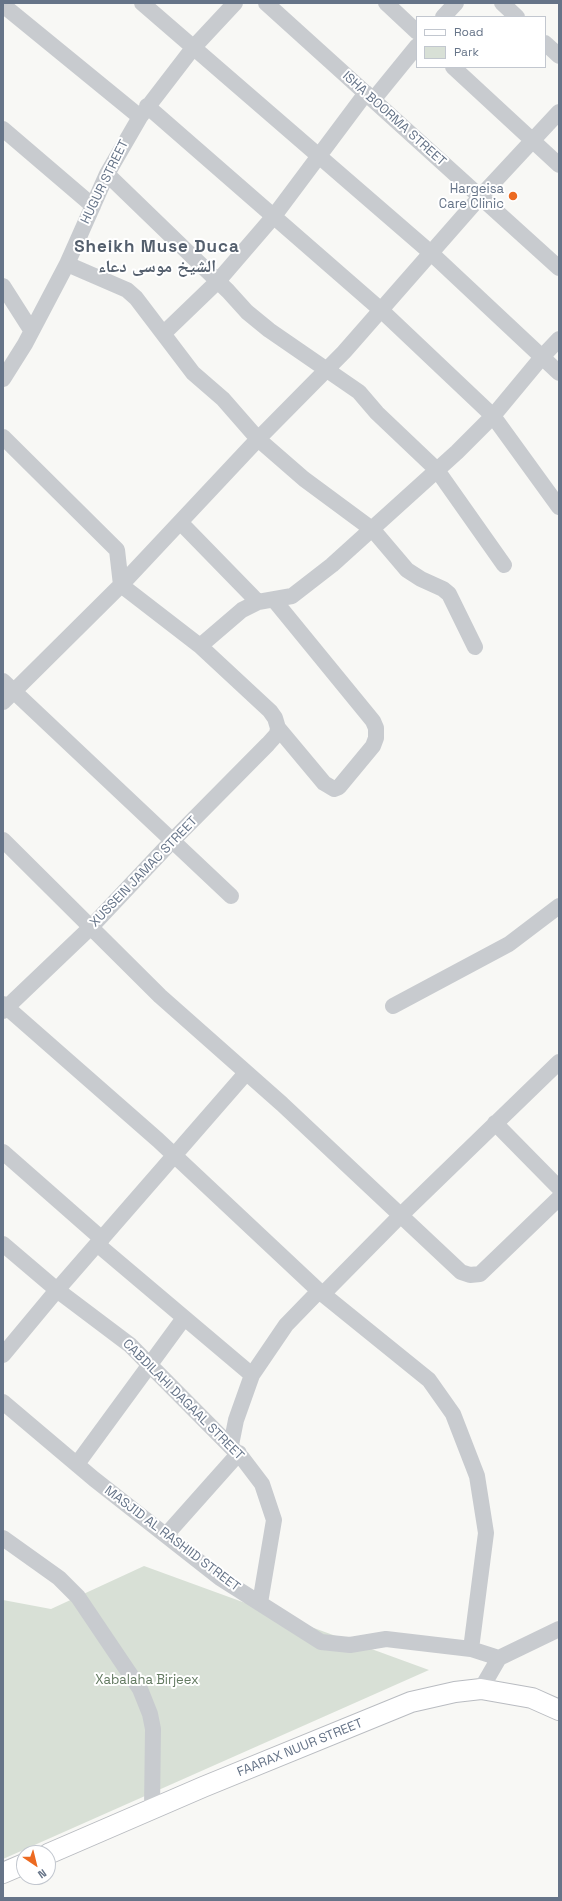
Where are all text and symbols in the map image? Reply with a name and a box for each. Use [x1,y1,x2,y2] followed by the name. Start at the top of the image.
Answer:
[416,16,546,68] legend
[454,24,483,40] text: Road
[454,44,479,60] text: Park
[339,68,449,170] street label: ISHA BOORMA STREET
[78,137,132,227] street label: HUGUR STREET
[439,181,504,212] place label: Hargeisa Care Clinic
[507,190,519,202] marker: Hargeisa Care Clinic
[74,237,240,277] district label: Sheikh Muse Duca الشيخ موسى دعاء
[87,814,201,930] street label: XUSSEIN JAMAC STREET
[119,1336,247,1464] street label: CABDILAHI DAGAAL STREET
[101,1483,243,1595] street label: MASJID AL RASHIID STREET
[95,1672,199,1688] park label: Xabalaha Birjeex
[235,1716,365,1780] street label: FAARAX NUUR STREET
[16,1845,56,1885] north arrow
[35,1866,49,1882] text: N

